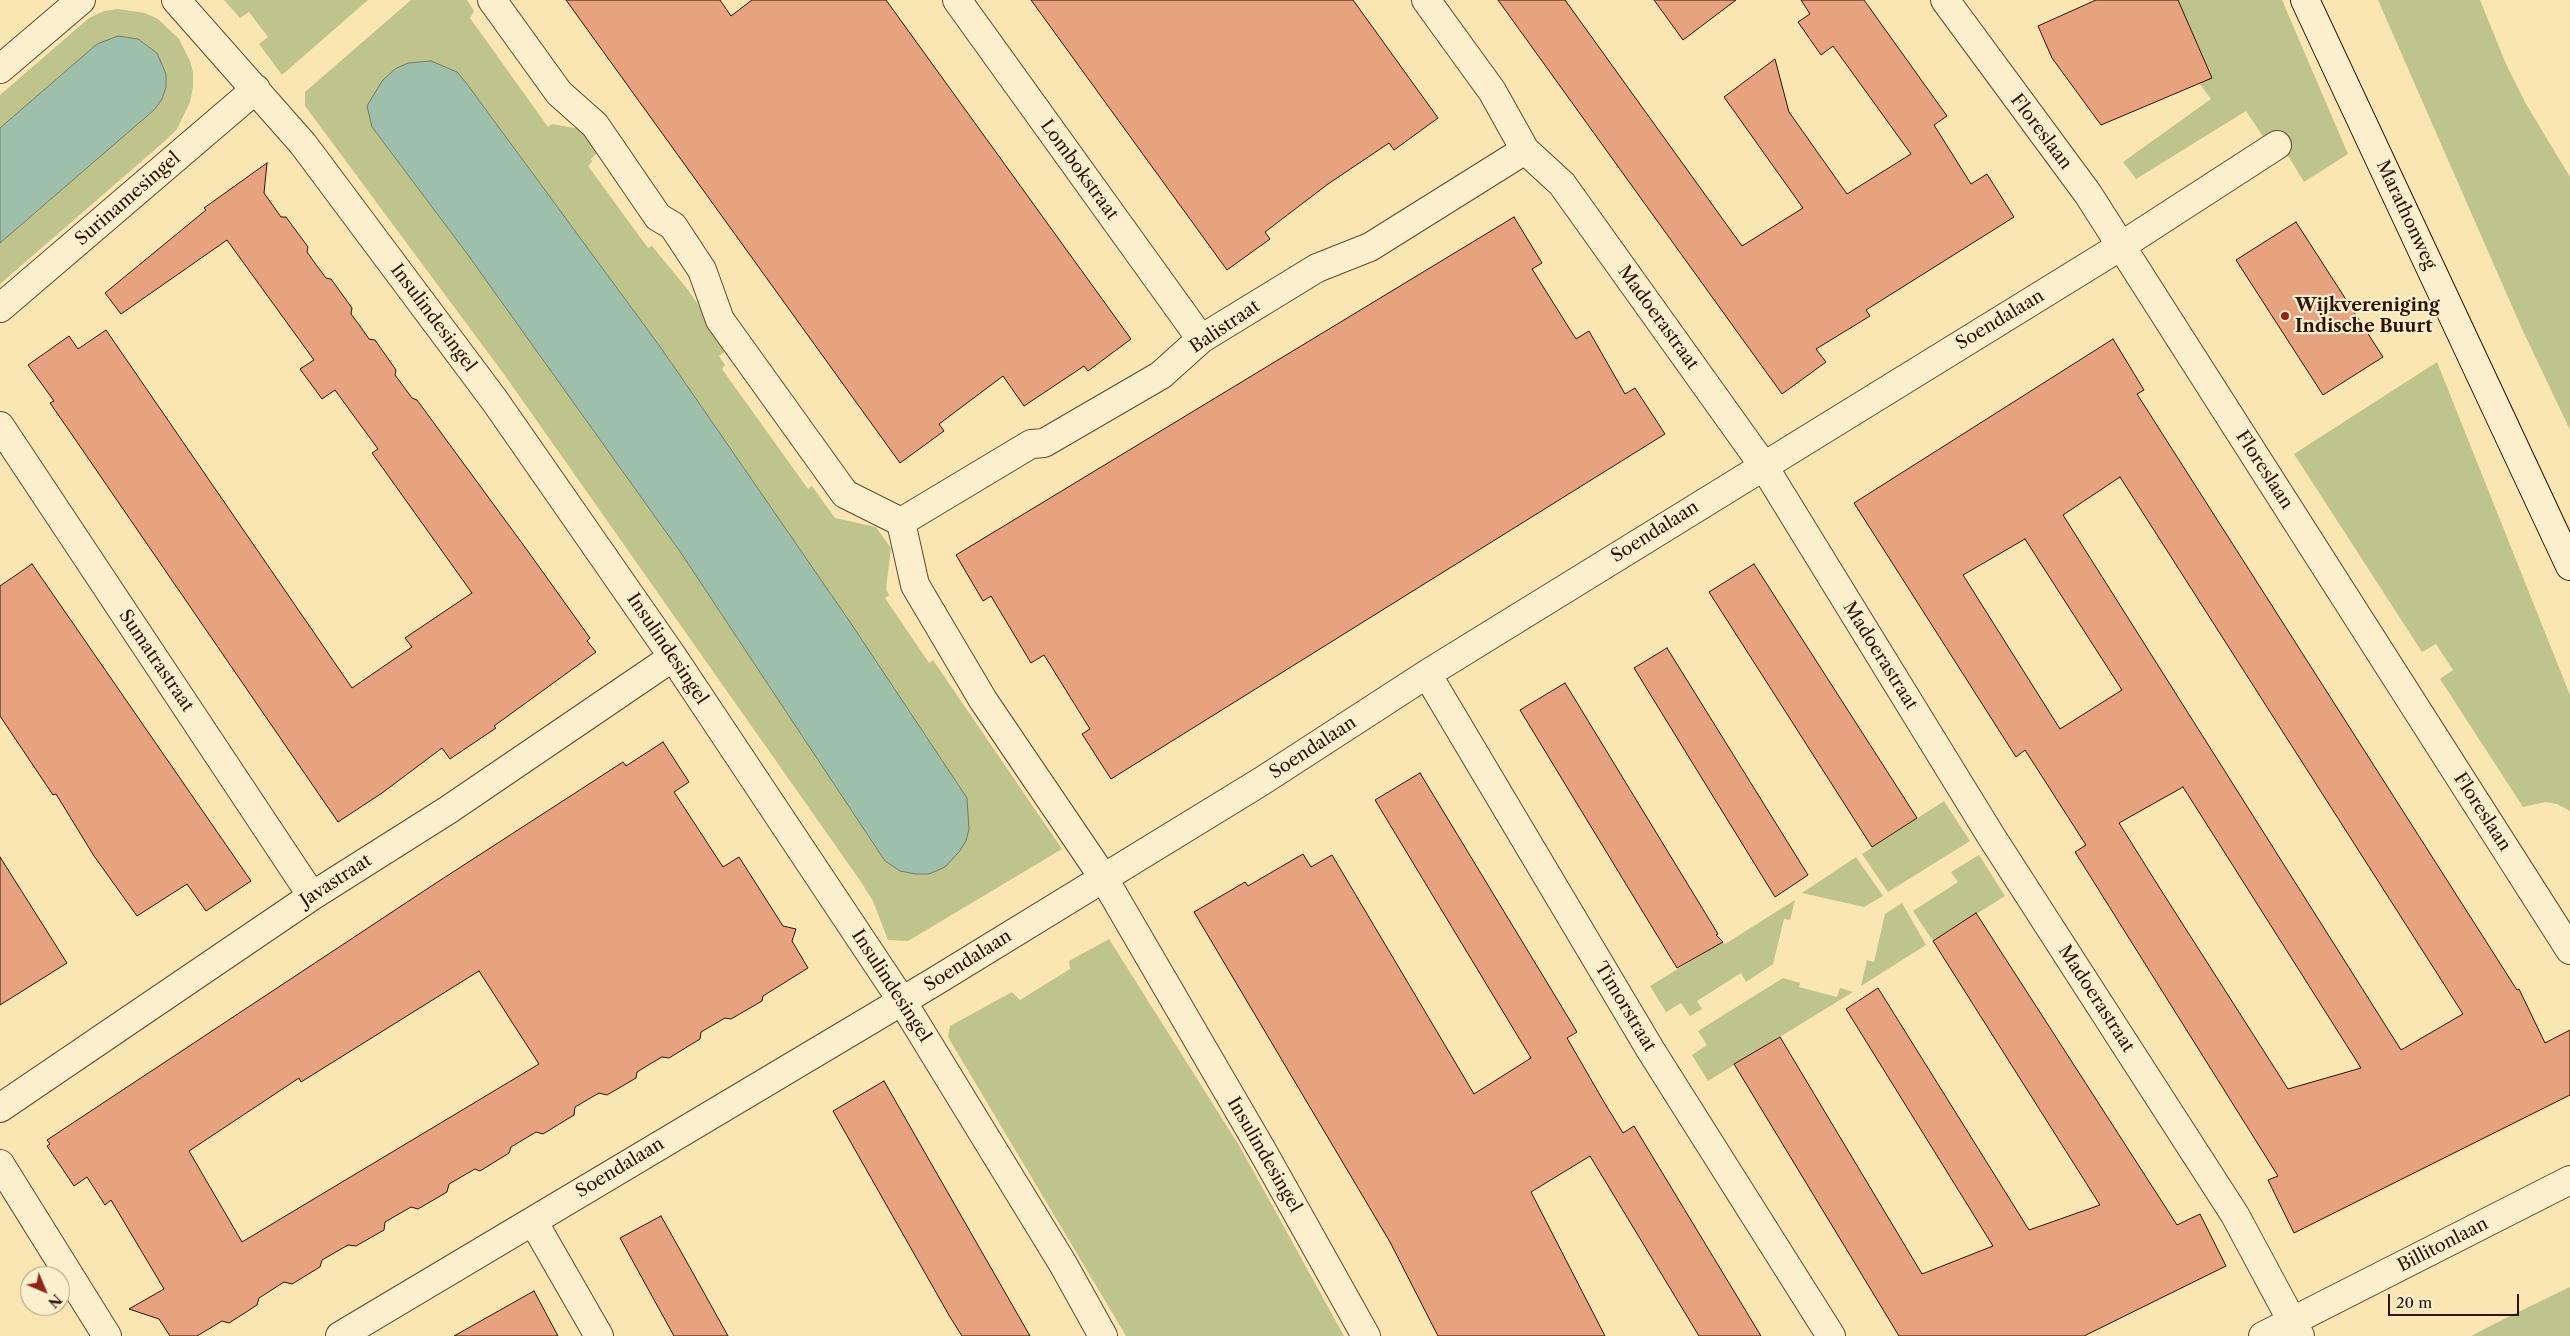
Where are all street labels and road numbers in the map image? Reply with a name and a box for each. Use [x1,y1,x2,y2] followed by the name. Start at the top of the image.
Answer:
[2006,90,2076,174] street label: Floreslaan
[1035,116,1123,224] street label: Lombokstraat
[71,148,185,250] street label: Surinamesingel
[2371,157,2441,273] street label: Marathonweg
[385,260,481,376] street label: Insulindesingel
[1613,262,1703,374] street label: Madoerastraat
[1952,285,2048,355] street label: Soendalaan
[1186,296,1264,358] street label: Balistraat
[2231,427,2297,513] street label: Floreslaan
[1607,497,1703,567] street label: Soendalaan
[622,589,712,709] street label: Insulindesingel
[1838,598,1922,714] street label: Madoerastraat
[114,606,198,716] street label: Sumatrastraat
[1266,712,1360,784] street label: Soendalaan
[2449,769,2515,855] street label: Floreslaan
[296,850,376,912] street label: Javastraat
[847,926,935,1046] street label: Insulindesingel
[920,926,1016,996] street label: Soendalaan
[2053,941,2139,1057] street label: Madoerastraat
[1590,958,1660,1056] street label: Timorstraat
[1222,1094,1306,1216] street label: Insulindesingel
[572,1133,668,1203] street label: Soendalaan
[2394,1213,2492,1277] street label: Billitonlaan

